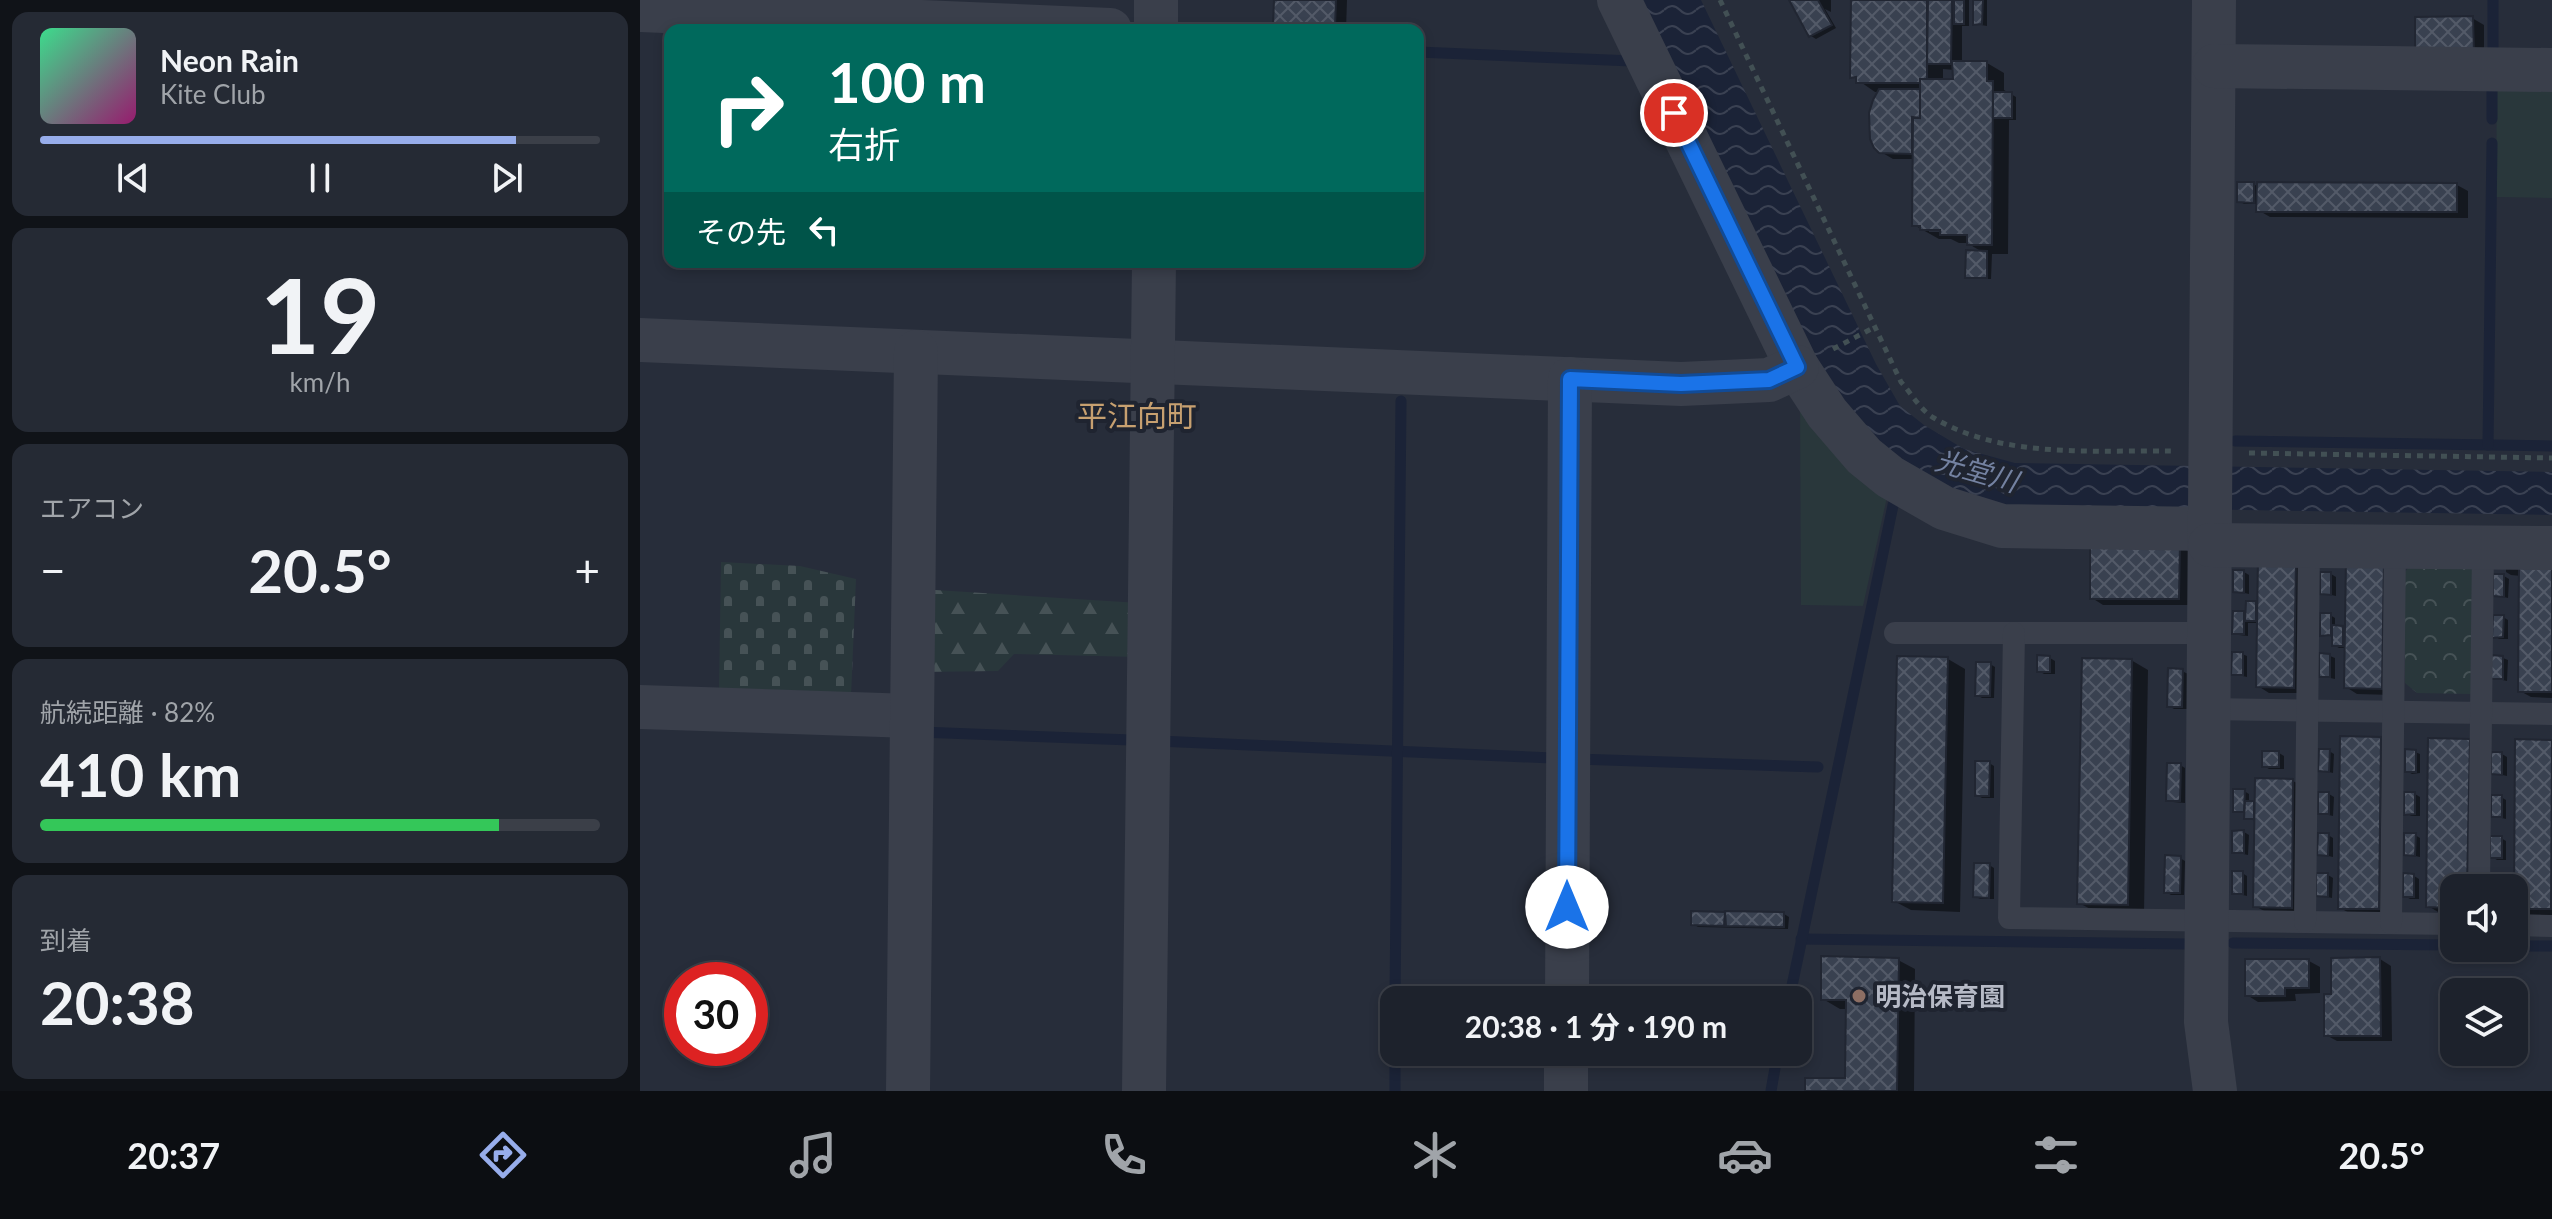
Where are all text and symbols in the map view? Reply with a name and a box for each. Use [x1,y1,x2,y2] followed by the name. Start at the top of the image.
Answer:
[160,42,299,78] text: Neon Rain
[828,48,986,115] text: 100 m
[696,56,800,160] icon: right
[160,78,266,110] text: Kite Club
[1640,79,1708,147] pin
[1652,91,1696,135] icon: arrive
[828,122,900,166] text: 右折
[111,156,155,200] icon: previous
[298,156,342,200] icon: pause
[485,156,529,200] icon: next
[802,208,846,252] icon: left
[696,213,786,249] text: その先
[260,251,380,376] text: 19
[290,366,350,398] text: km/h
[1077,397,1197,433] district label: 平江向町
[1932,442,2025,499] water label: 光堂川
[40,492,144,524] text: エアコン
[248,534,392,606] text: 20.5°
[40,544,66,596] text: −
[574,544,600,596] text: +
[40,696,215,728] text: 航続距離 · 82%
[40,738,241,810] text: 410 km
[1525,865,1609,949] position arrow
[2440,874,2528,1066] map controls
[2440,874,2528,962] button: sound
[40,924,92,956] text: 到着
[664,962,768,1066] speed limit sign: 30
[40,966,195,1038] text: 20:38
[2440,978,2528,1066] button: layers
[1875,980,2005,1012] place label: 明治保育園
[1850,987,1868,1005] marker: 明治保育園
[1465,1008,1727,1044] text: 20:38 · 1 分 · 190 m
[475,1127,531,1183] icon: directions
[785,1127,841,1183] icon: music
[1096,1127,1152,1183] icon: phone
[1407,1127,1463,1183] icon: climate
[1717,1127,1773,1183] icon: car
[2028,1127,2084,1183] icon: filters
[127,1133,220,1177] text: 20:37
[2338,1133,2425,1177] text: 20.5°

